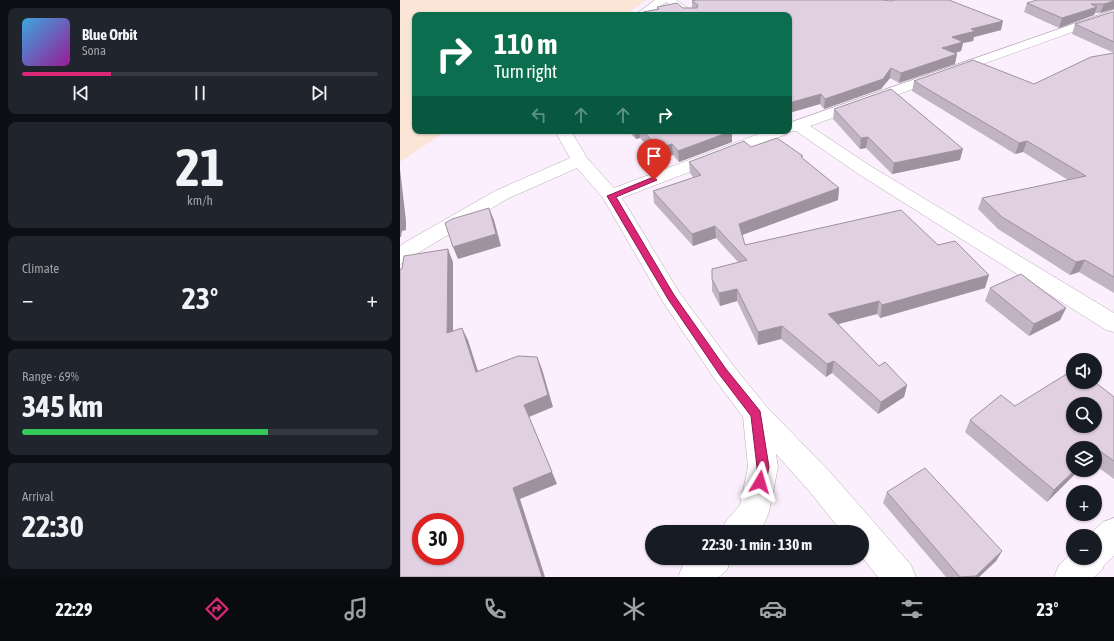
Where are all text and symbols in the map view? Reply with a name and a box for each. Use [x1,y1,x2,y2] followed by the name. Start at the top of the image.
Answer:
[82,26,137,43] text: Blue Orbit
[428,28,480,80] icon: right
[494,28,557,60] text: 110 m
[82,43,106,58] text: Sona
[494,61,557,82] text: Turn right
[70,82,92,104] icon: previous
[189,82,211,104] icon: pause
[308,82,330,104] icon: next
[528,104,550,126] icon: left
[570,104,592,126] icon: ahead
[612,104,634,126] icon: ahead
[654,104,676,126] icon: right
[176,137,224,197] text: 21
[637,139,671,180] pin
[643,145,665,167] icon: arrive
[187,193,213,208] text: km/h
[22,261,59,276] text: Climate
[182,281,218,315] text: 23°
[22,286,33,312] text: −
[367,286,378,312] text: +
[1066,353,1102,565] map controls
[1066,353,1102,389] button: sound
[22,369,79,384] text: Range · 69%
[22,389,103,423] text: 345 km
[1066,397,1102,433] button: search
[1066,441,1102,477] button: layers
[739,461,781,503] position arrow
[1066,485,1102,521] button: +
[22,489,54,504] text: Arrival
[22,509,84,543] text: 22:30
[412,513,464,565] speed limit sign: 30
[1066,529,1102,565] button: −
[702,536,812,553] text: 22:30 · 1 min · 130 m
[203,595,231,623] icon: directions
[342,595,370,623] icon: music
[481,595,509,623] icon: phone
[620,595,648,623] icon: climate
[759,595,787,623] icon: car
[898,595,926,623] icon: filters
[55,599,92,620] text: 22:29
[1037,599,1059,620] text: 23°

